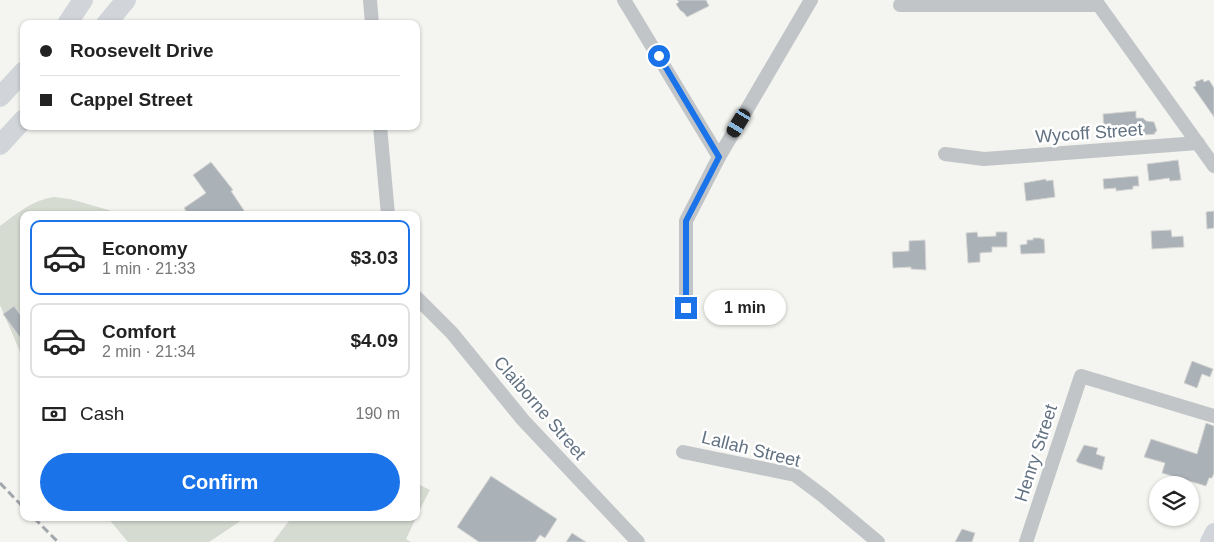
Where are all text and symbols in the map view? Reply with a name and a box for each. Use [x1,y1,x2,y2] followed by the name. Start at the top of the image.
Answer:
[70,40,214,61] text: Roosevelt Drive
[648,45,670,67] route start
[70,89,192,110] text: Cappel Street
[724,106,753,140] car
[1035,119,1143,147] street label: Wycoff Street
[42,235,87,280] icon: car
[102,238,188,259] text: Economy
[350,247,398,268] text: $3.03
[102,260,195,277] text: 1 min · 21:33
[704,290,786,326] callout: 1 min
[675,297,697,319] route end
[724,299,766,316] text: 1 min
[42,318,87,363] icon: car
[102,321,176,342] text: Comfort
[350,330,398,351] text: $4.09
[102,343,195,360] text: 2 min · 21:34
[490,352,590,464] street label: Claiborne Street
[40,400,68,428] icon: cash
[1011,402,1061,504] street label: Henry Street
[80,403,124,424] text: Cash
[356,405,400,422] text: 190 m
[700,427,802,471] street label: Lallah Street
[40,453,400,511] button: Confirm
[1149,476,1199,526] map controls
[1149,476,1199,526] button: layers

